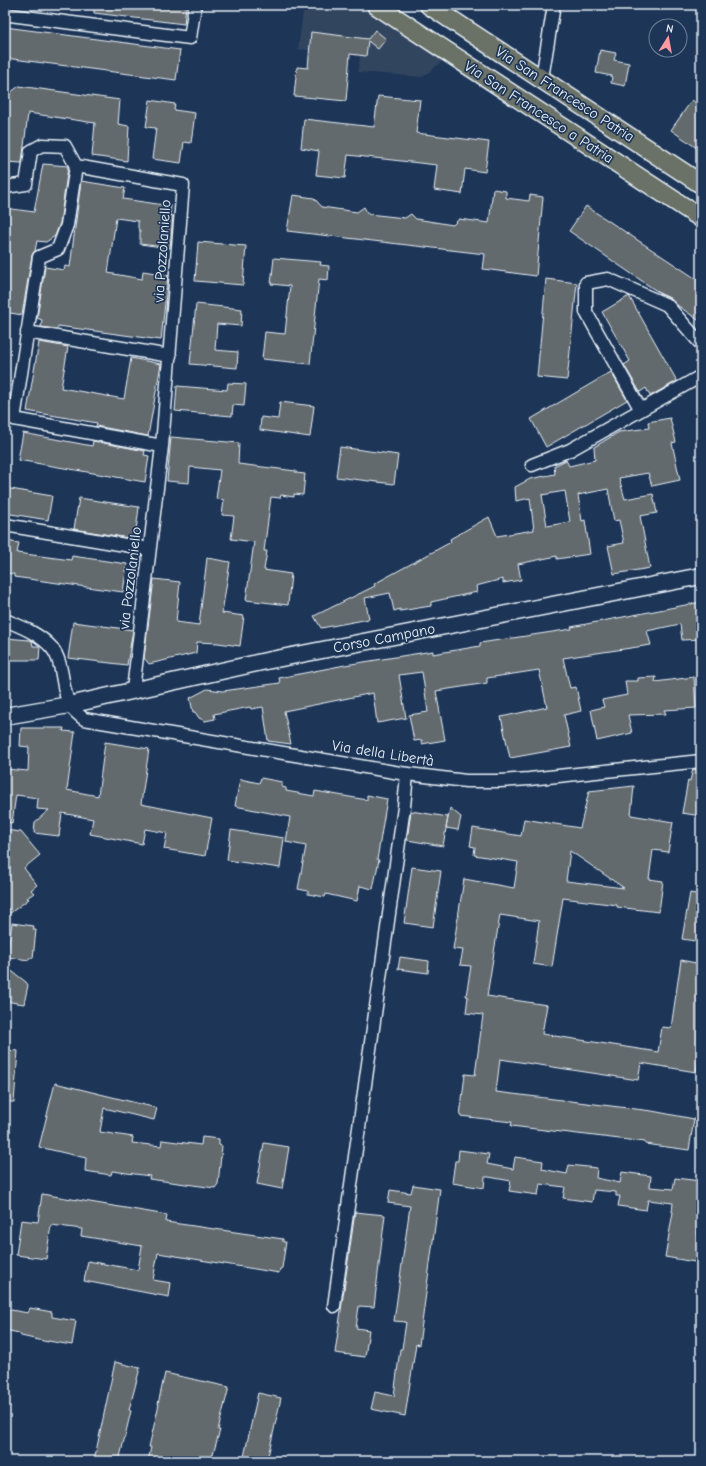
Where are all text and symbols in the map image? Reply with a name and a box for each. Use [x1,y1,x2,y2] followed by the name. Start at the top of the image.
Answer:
[648,18,688,58] north arrow
[665,22,675,36] text: N
[492,42,638,146] street label: Via San Francesco Patria
[461,57,617,167] street label: Via San Francesco a Patria
[149,199,175,304] street label: via Pozzolaniello
[115,526,145,631] street label: via Pozzolaniello
[331,619,437,657] street label: Corso Campano
[331,736,435,770] street label: Via della Libertà

